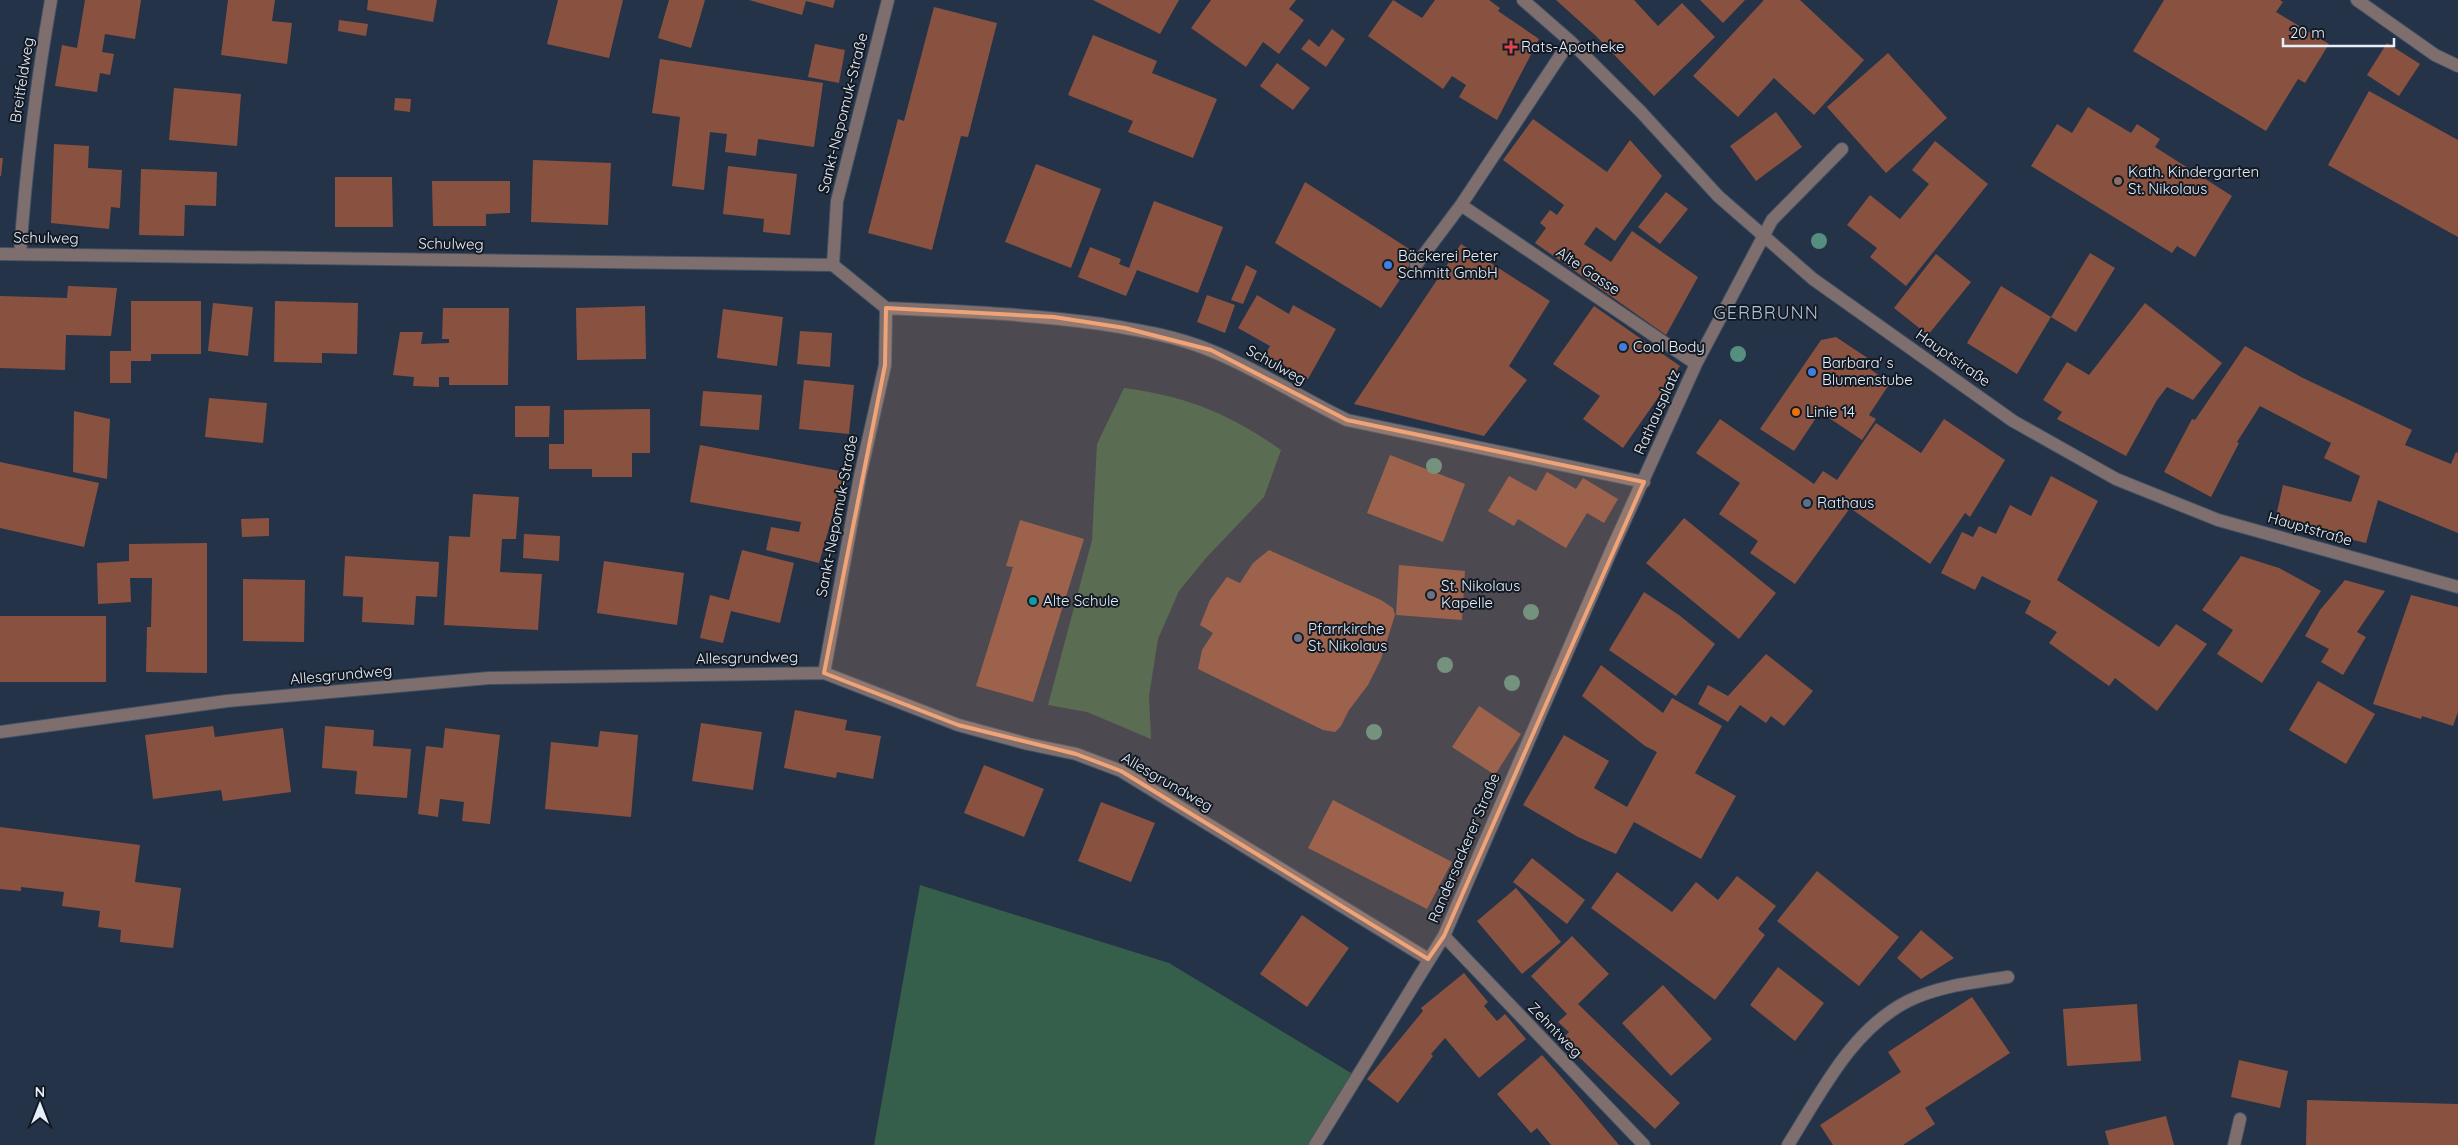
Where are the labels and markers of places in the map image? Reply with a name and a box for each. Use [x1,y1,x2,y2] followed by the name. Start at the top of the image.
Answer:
[1521,37,1625,56] place label: Rats-Apotheke
[1505,41,1517,53] marker: Rats-Apotheke
[2128,162,2259,198] place label: Kath. Kindergarten St. Nikolaus
[2112,175,2124,187] marker: Kath. Kindergarten St. Nikolaus
[1398,246,1499,282] place label: Bäckerei Peter Schmitt GmbH
[1382,259,1394,271] marker: Bäckerei Peter Schmitt GmbH
[1633,337,1705,356] place label: Cool Body
[1617,341,1629,353] marker: Cool Body
[1822,353,1913,389] place label: Barbara' s Blumenstube
[1806,366,1818,378] marker: Barbara' s Blumenstube
[1806,402,1855,421] place label: Linie 14
[1790,406,1802,418] marker: Linie 14
[1817,493,1874,512] place label: Rathaus
[1801,497,1813,509] marker: Rathaus
[1441,576,1520,612] place label: St. Nikolaus Kapelle
[1425,589,1437,601] marker: St. Nikolaus Kapelle
[1043,591,1119,610] place label: Alte Schule
[1027,595,1039,607] marker: Alte Schule
[1308,619,1387,655] place label: Pfarrkirche St. Nikolaus
[1292,632,1304,644] marker: Pfarrkirche St. Nikolaus

